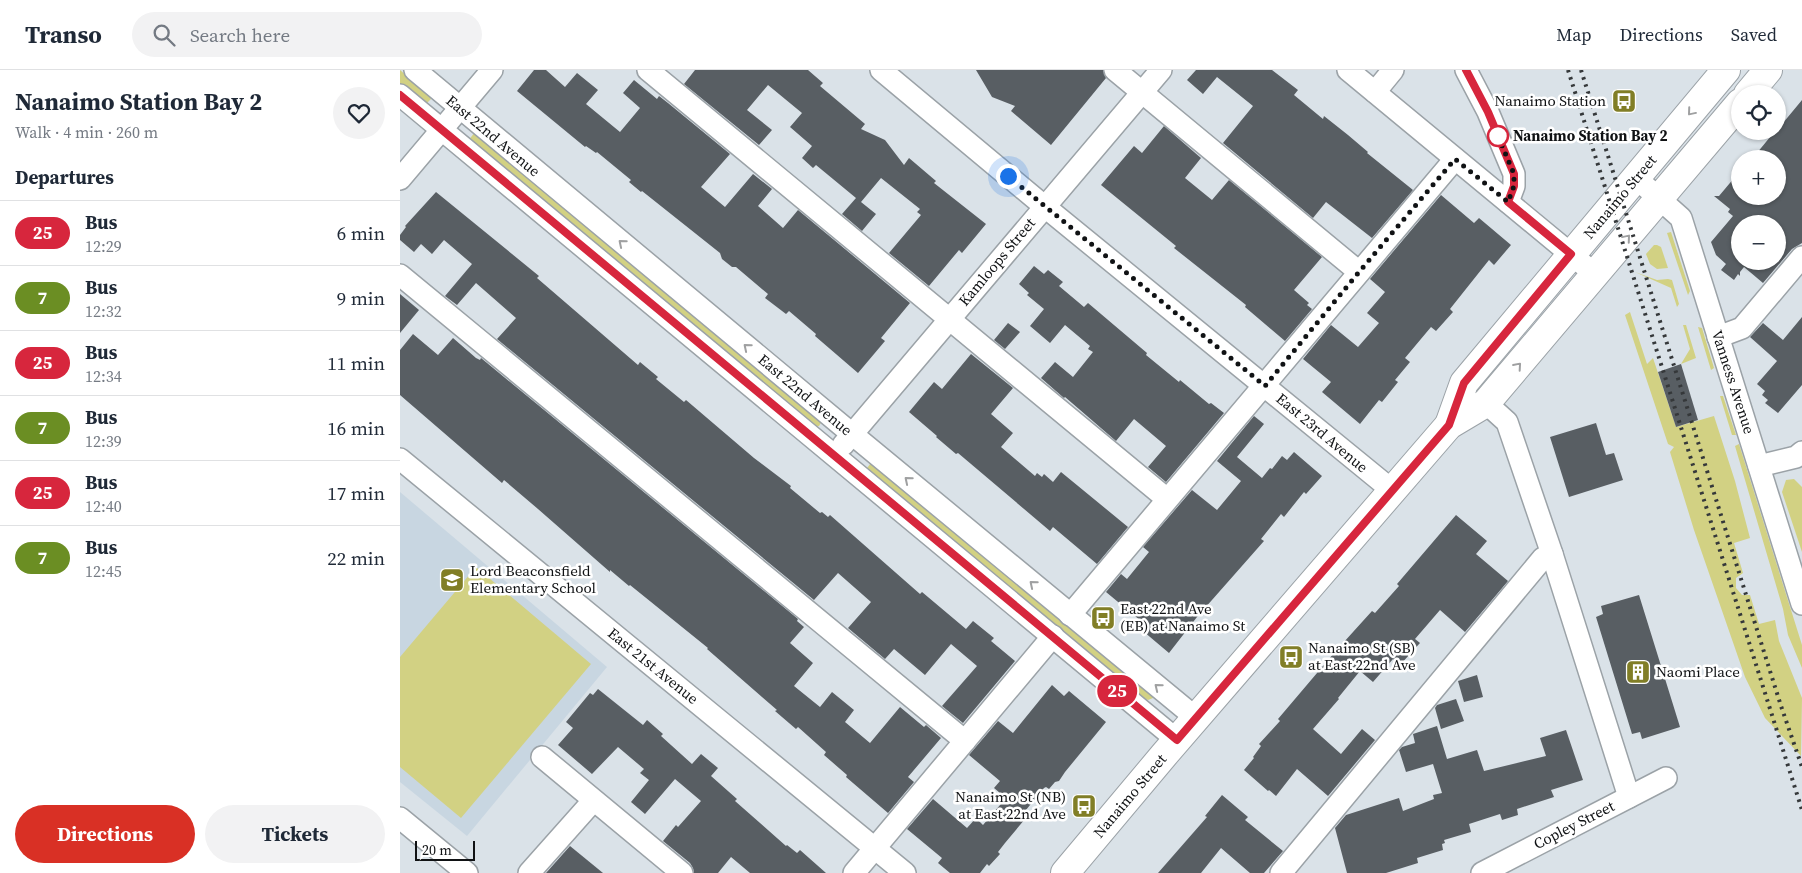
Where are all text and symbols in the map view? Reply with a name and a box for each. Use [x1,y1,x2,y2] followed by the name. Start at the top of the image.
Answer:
[132,12,482,57] search box
[25,18,102,51] text: Transo
[150,21,178,49] icon: search
[190,22,290,48] text: Search here
[1556,22,1592,47] text: Map
[1620,22,1703,47] text: Directions
[1731,22,1777,47] text: Saved
[15,85,262,118] text: Nanaimo Station Bay 2
[1731,85,1786,270] map controls
[1731,85,1786,140] button: locate
[333,87,385,139] button: heart
[1611,88,1637,114] bus stop icon: Nanaimo Station
[442,90,545,181] street label: East 22nd Avenue
[1494,90,1606,111] place label: Nanaimo Station
[1688,107,1697,116] one-way arrow
[15,121,158,143] text: Walk · 4 min · 260 m
[1487,125,1509,147] marker: Nanaimo Station Bay 2
[1513,125,1668,146] place label: Nanaimo Station Bay 2
[1578,150,1661,243] street label: Nanaimo Street
[1731,150,1786,205] button: +
[15,164,114,190] text: Departures
[996,164,1021,189] your location
[85,209,117,235] text: Bus
[953,213,1040,310] street label: Kamloops Street
[1731,215,1786,270] button: −
[33,220,52,245] text: 25
[337,220,385,246] text: 6 min
[1621,234,1630,243] one-way arrow
[85,235,122,257] text: 12:29
[619,241,628,249] one-way arrow
[85,274,117,300] text: Bus
[38,285,47,310] text: 7
[337,285,385,311] text: 9 min
[85,300,122,322] text: 12:32
[1707,327,1760,437] street label: Vanness Avenue
[85,339,117,365] text: Bus
[744,344,753,353] one-way arrow
[754,349,857,440] street label: East 22nd Avenue
[33,350,52,375] text: 25
[327,350,385,376] text: 11 min
[1512,362,1521,371] one-way arrow
[85,365,122,387] text: 12:34
[1272,388,1373,478] street label: East 23rd Avenue
[85,404,117,430] text: Bus
[38,415,47,440] text: 7
[327,415,385,441] text: 16 min
[85,430,122,452] text: 12:39
[85,469,117,495] text: Bus
[904,476,913,485] one-way arrow
[33,480,52,505] text: 25
[327,480,385,506] text: 17 min
[85,495,122,517] text: 12:40
[85,534,117,560] text: Bus
[38,545,47,570] text: 7
[327,545,385,571] text: 22 min
[85,560,122,582] text: 12:45
[470,560,597,598] place label: Lord Beaconsfield Elementary School
[439,567,465,593] school or university icon: Lord Beaconsfield Elementary School
[1030,581,1039,589] one-way arrow
[1120,598,1245,636] place label: East 22nd Ave (EB) at Nanaimo St
[1090,605,1116,631] bus stop icon: East 22nd Ave (EB) at Nanaimo St
[604,623,703,709] street label: East 21st Avenue
[1308,637,1416,675] place label: Nanaimo St (SB) at East 22nd Ave
[1278,644,1304,670] bus stop icon: Nanaimo St (SB) at East 22nd Ave
[1625,659,1651,685] building icon: Naomi Place
[1656,661,1740,682] place label: Naomi Place
[1094,675,1140,707] line badge: 25
[1107,678,1127,703] text: 25
[1155,683,1164,692] one-way arrow
[1088,749,1171,842] street label: Nanaimo Street
[955,786,1066,824] place label: Nanaimo St (NB) at East 22nd Ave
[1071,793,1097,819] bus stop icon: Nanaimo St (NB) at East 22nd Ave
[1530,795,1618,854] street label: Copley Street
[15,805,195,863] button: Directions
[205,805,385,863] button: Tickets
[415,838,475,861] scale bar
[422,840,452,860] text: 20 m

